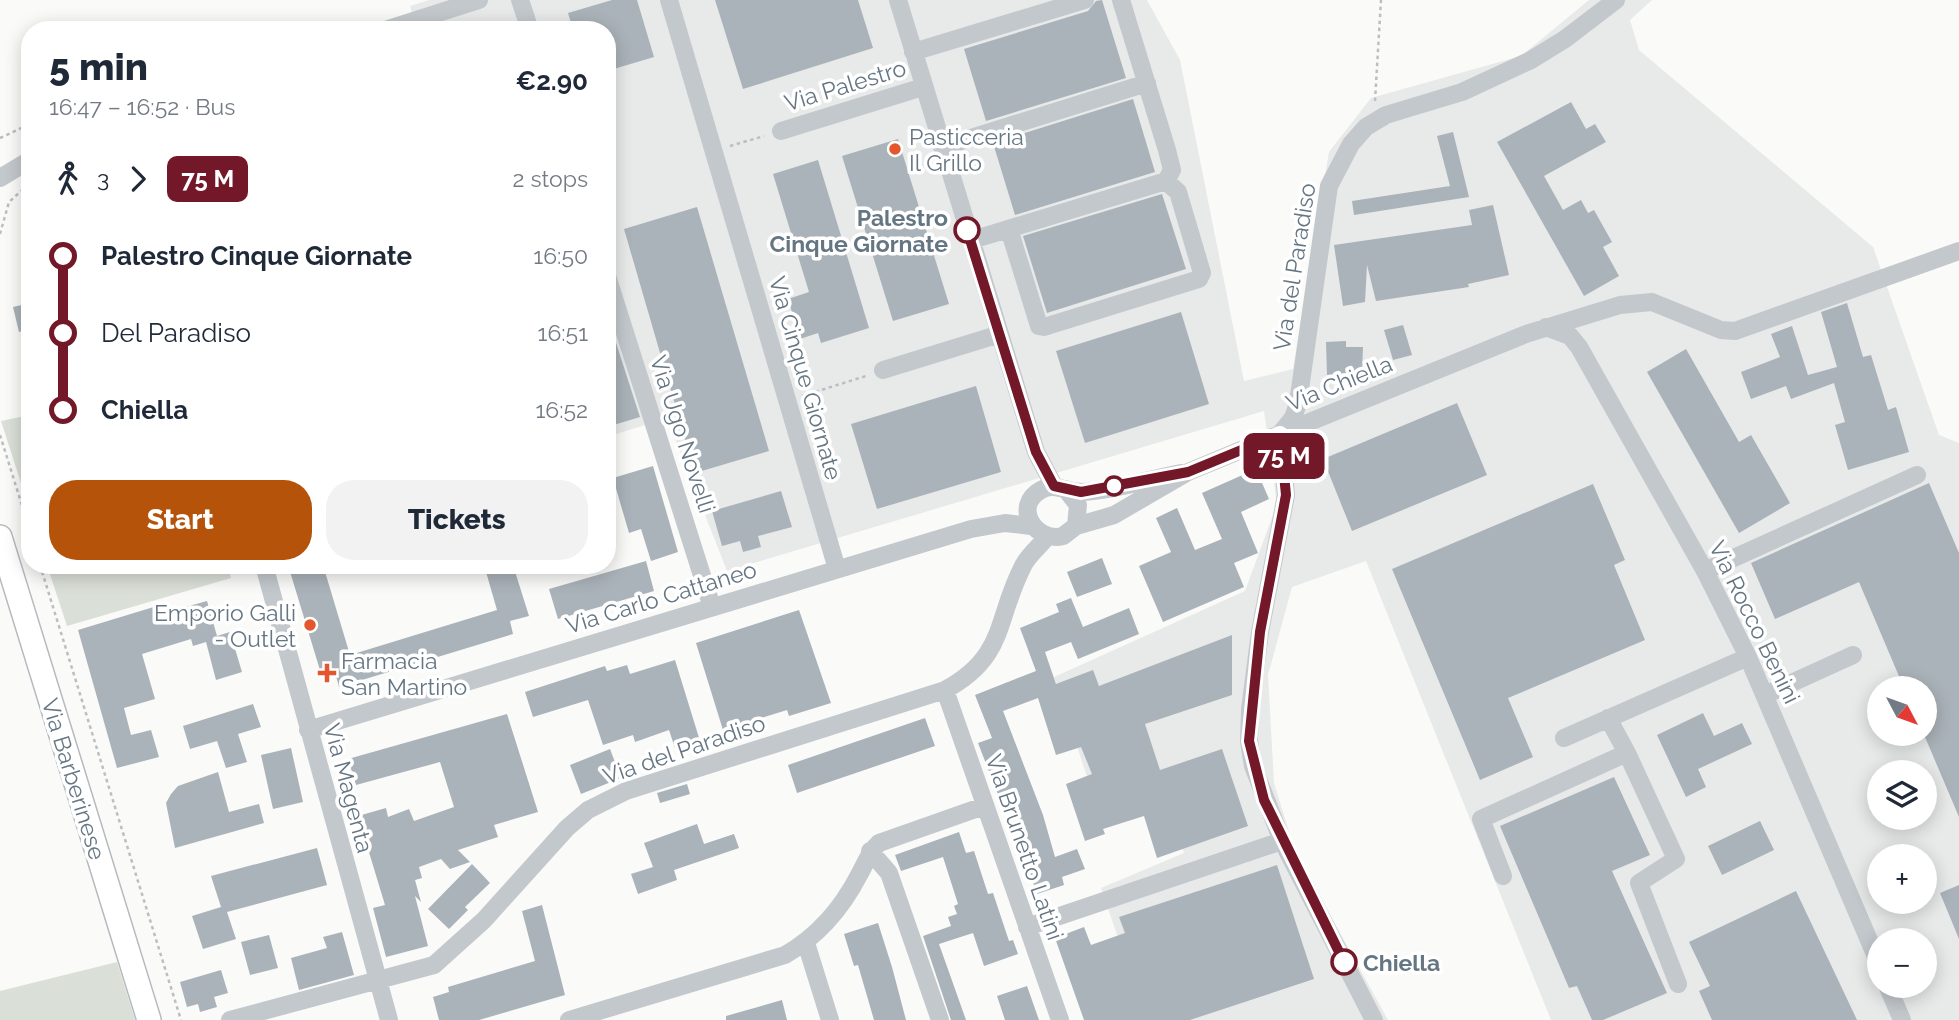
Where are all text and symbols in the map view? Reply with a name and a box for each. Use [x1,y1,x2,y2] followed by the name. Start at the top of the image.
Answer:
[49,44,148,89] text: 5 min
[781,54,909,116] street label: Via Palestro
[515,66,588,96] text: €2.90
[49,93,235,120] text: 16:47 – 16:52 · Bus
[909,123,1024,176] place label: Pasticceria Il Grillo
[887,141,903,157] marker: Pasticceria Il Grillo
[49,160,87,198] icon: walk
[119,160,157,198] icon: forward
[181,164,234,193] text: 75 M
[97,165,109,192] text: 3
[513,165,588,192] text: 2 stops
[1267,181,1321,353] street label: Via del Paradiso
[770,204,948,257] place label: Palestro Cinque Giornate
[954,217,980,243] marker: Palestro Cinque Giornate
[101,241,412,271] text: Palestro Cinque Giornate
[533,242,588,269] text: 16:50
[764,273,848,483] street label: Via Cinque Giornate
[101,318,251,348] text: Del Paradiso
[538,319,588,346] text: 16:51
[1282,350,1396,416] street label: Via Chiella
[645,352,721,516] street label: Via Ugo Novelli
[101,395,188,425] text: Chiella
[535,396,588,423] text: 16:52
[1235,433,1333,479] line badge: 75 M
[1258,441,1310,470] text: 75 M
[1104,476,1124,496] unlabelled marker
[49,480,312,560] button: Start
[326,480,588,560] button: Tickets
[1704,536,1806,708] street label: Via Rocco Benini
[562,555,760,639] street label: Via Carlo Cattaneo
[154,599,296,652] place label: Emporio Galli - Outlet
[302,617,318,633] marker: Emporio Galli - Outlet
[341,647,467,700] place label: Farmacia San Martino
[319,665,335,681] marker: Farmacia San Martino
[1867,676,1937,746] north arrow
[1867,676,1937,998] map controls
[37,695,111,863] street label: Via Barberinese
[599,709,769,789] street label: Via del Paradiso
[319,720,379,856] street label: Via Magenta
[981,751,1069,943] street label: Via Brunetto Latini
[1867,760,1937,830] button: layers
[1867,844,1937,914] button: +
[1867,928,1937,998] button: −
[1331,949,1357,975] marker: Chiella
[1363,949,1440,976] place label: Chiella

